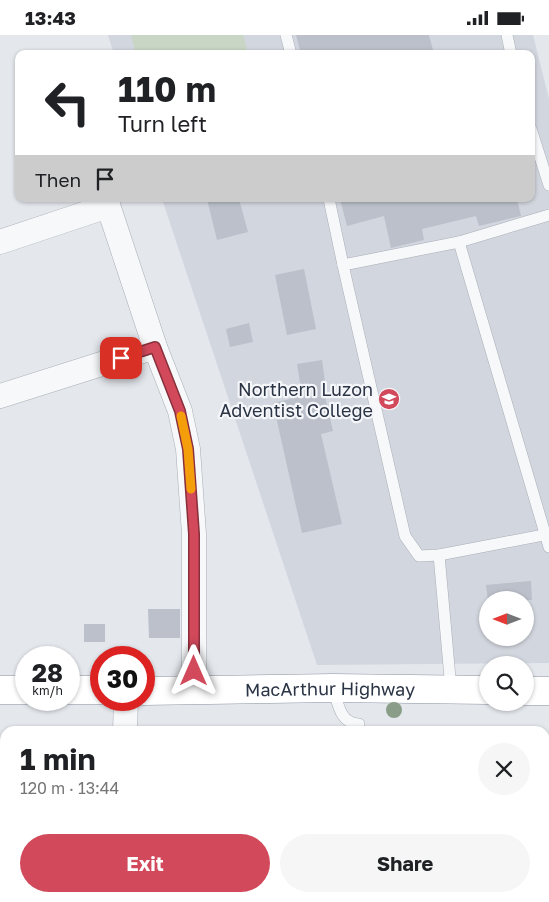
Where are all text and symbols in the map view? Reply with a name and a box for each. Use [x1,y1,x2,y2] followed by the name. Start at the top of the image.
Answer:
[25,6,76,29] text: 13:43
[118,68,216,110] text: 110 m
[35,70,100,135] icon: left
[118,110,207,137] text: Turn left
[91,165,119,193] icon: arrive
[35,168,81,191] text: Then
[100,337,142,379] pin
[107,344,135,372] icon: arrive
[219,378,373,421] place label: Northern Luzon Adventist College
[377,387,401,411] school or university icon: Northern Luzon Adventist College
[479,591,534,646] north arrow
[479,591,534,711] map controls
[167,644,219,696] position arrow
[90,646,155,711] speed limit sign: 30
[479,656,534,711] button: search
[32,657,63,688] text: 28
[245,677,415,700] street label: MacArthur Highway
[32,683,63,698] text: km/h
[20,741,96,777] text: 1 min
[478,743,530,795] button: close
[20,778,119,798] text: 120 m · 13:44
[20,834,270,892] button: Exit
[280,834,530,892] button: Share

